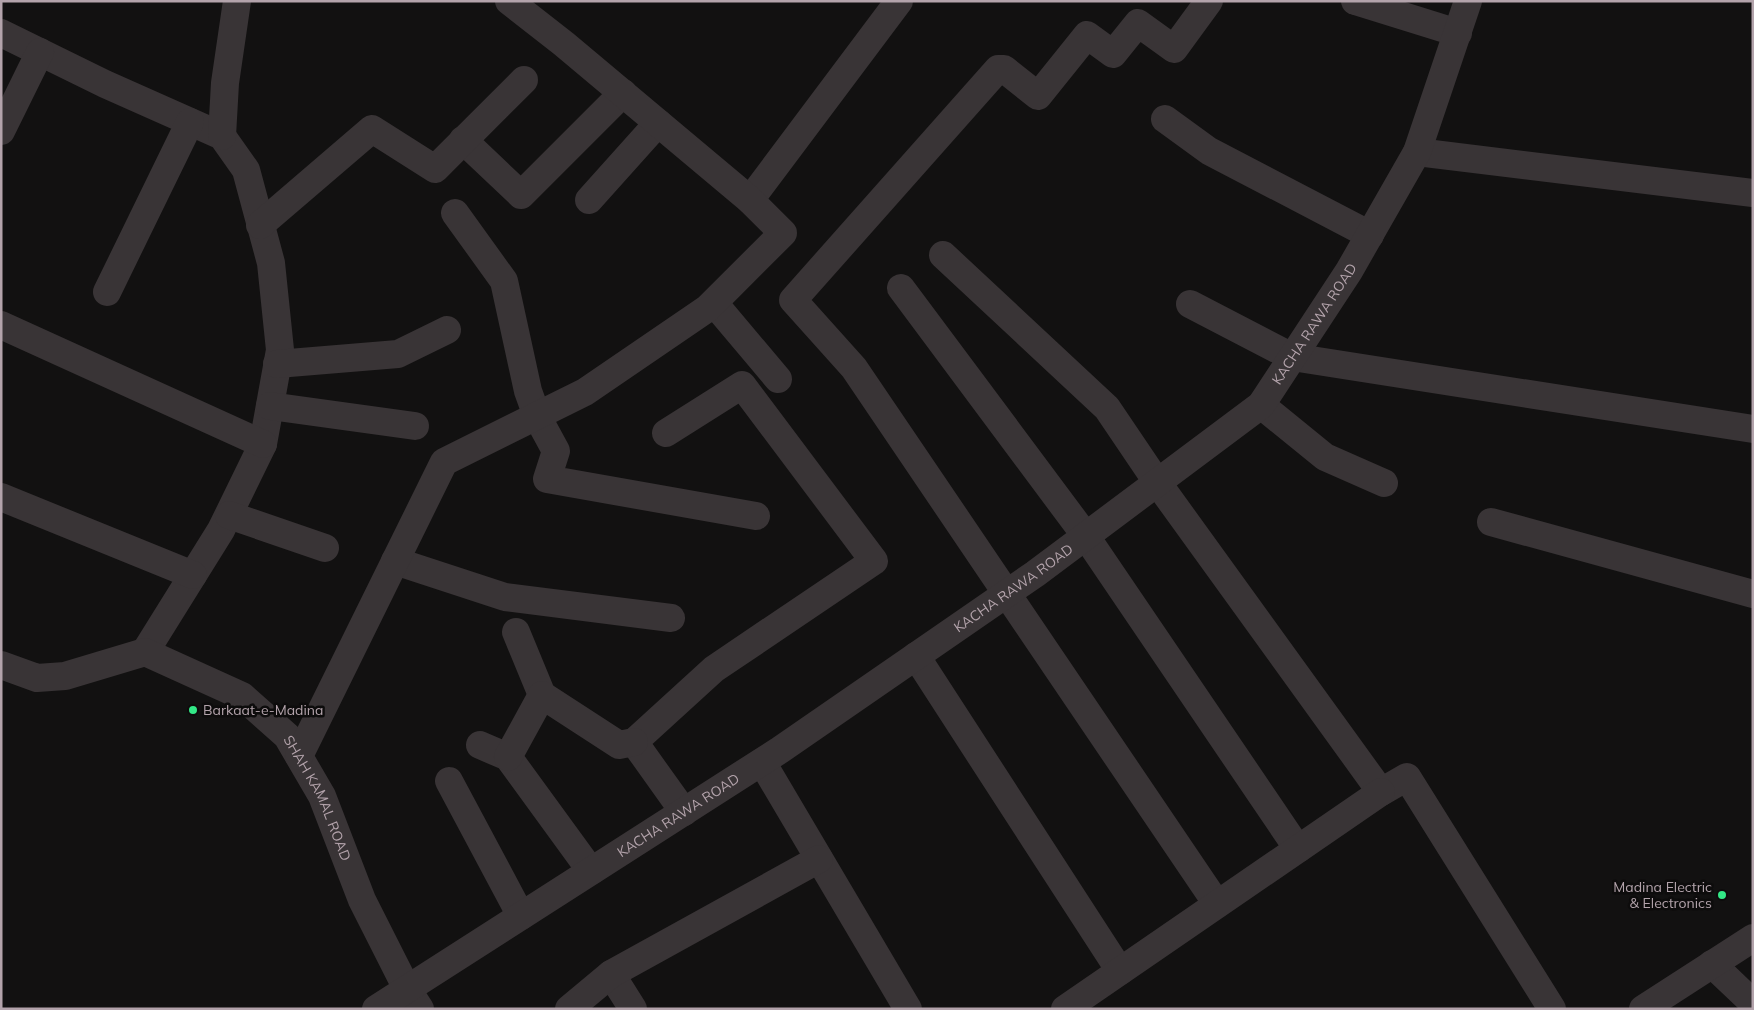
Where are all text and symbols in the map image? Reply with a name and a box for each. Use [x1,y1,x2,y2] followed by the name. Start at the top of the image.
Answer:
[1268,260,1361,388] street label: KACHA RAWA ROAD
[950,540,1077,636] street label: KACHA RAWA ROAD
[203,701,323,719] place label: Barkaat-e-Madina
[187,704,199,716] marker: Barkaat-e-Madina
[280,732,355,863] street label: SHAH KAMAL ROAD
[614,769,743,861] street label: KACHA RAWA ROAD
[1613,878,1712,912] place label: Madina Electric & Electronics
[1716,889,1728,901] marker: Madina Electric & Electronics

